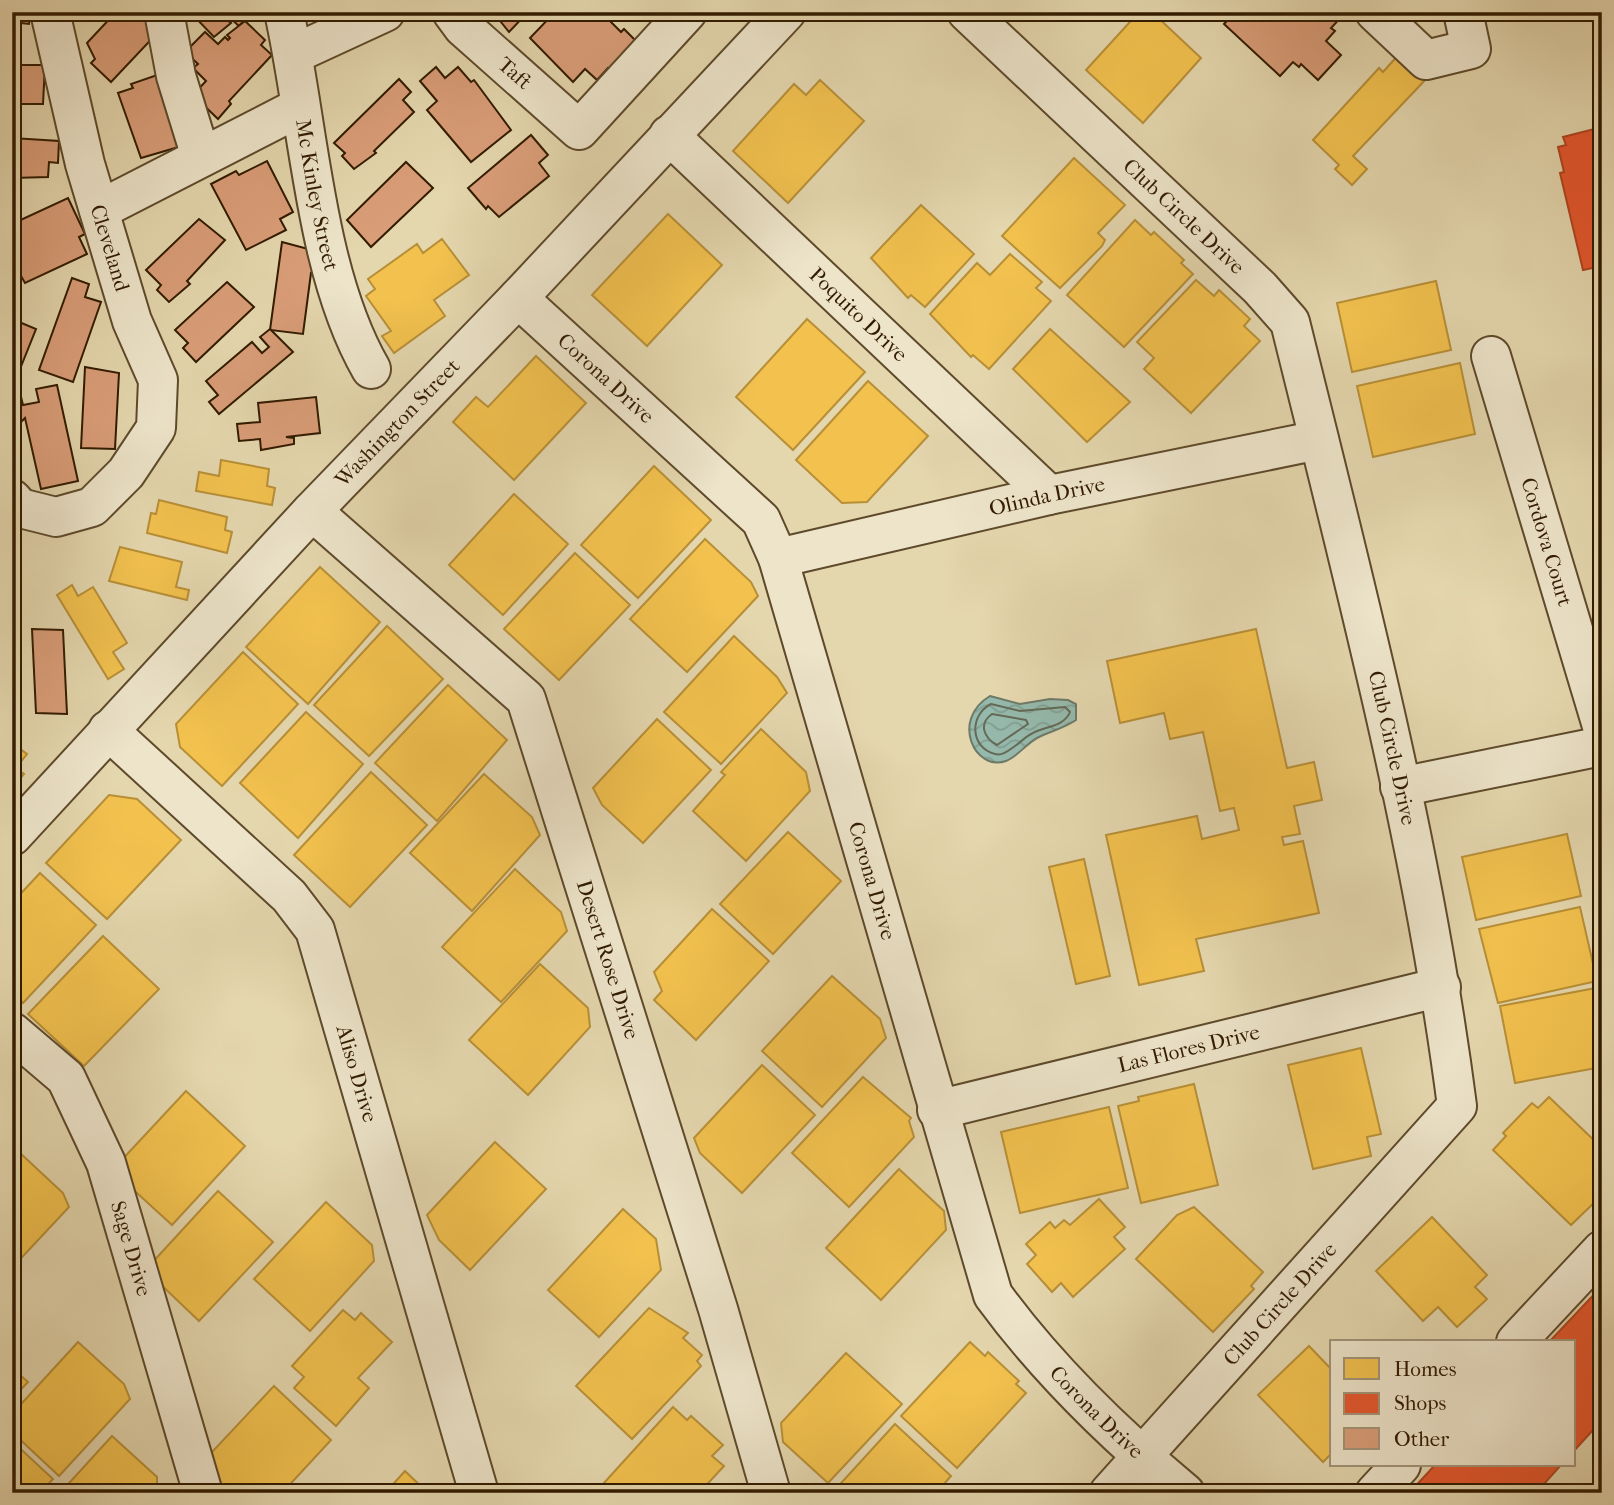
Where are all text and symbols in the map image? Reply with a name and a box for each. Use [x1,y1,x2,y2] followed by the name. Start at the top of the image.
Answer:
[493,52,537,95] street label: Taft
[291,118,344,274] street label: Mc Kinley Street
[1118,154,1249,279] street label: Club Circle Drive
[85,202,135,295] street label: Cleveland
[805,263,912,366] street label: Poquito Drive
[553,328,659,428] street label: Corona Drive
[329,354,465,492] street label: Washington Street
[987,472,1107,521] street label: Olinda Drive
[1516,475,1577,609] street label: Cordova Court
[1364,668,1421,827] street label: Club Circle Drive
[844,819,901,943] street label: Corona Drive
[572,877,644,1042] street label: Desert Rose Drive
[1115,1020,1262,1077] street label: Las Flores Drive
[331,1021,382,1125] street label: Aliso Drive
[106,1198,156,1299] street label: Sage Drive
[1218,1238,1342,1370] street label: Club Circle Drive
[1330,1340,1576,1466] legend
[1394,1357,1457,1381] text: Homes
[1045,1361,1148,1463] street label: Corona Drive
[1394,1391,1447,1415] text: Shops
[1394,1427,1449,1451] text: Other

